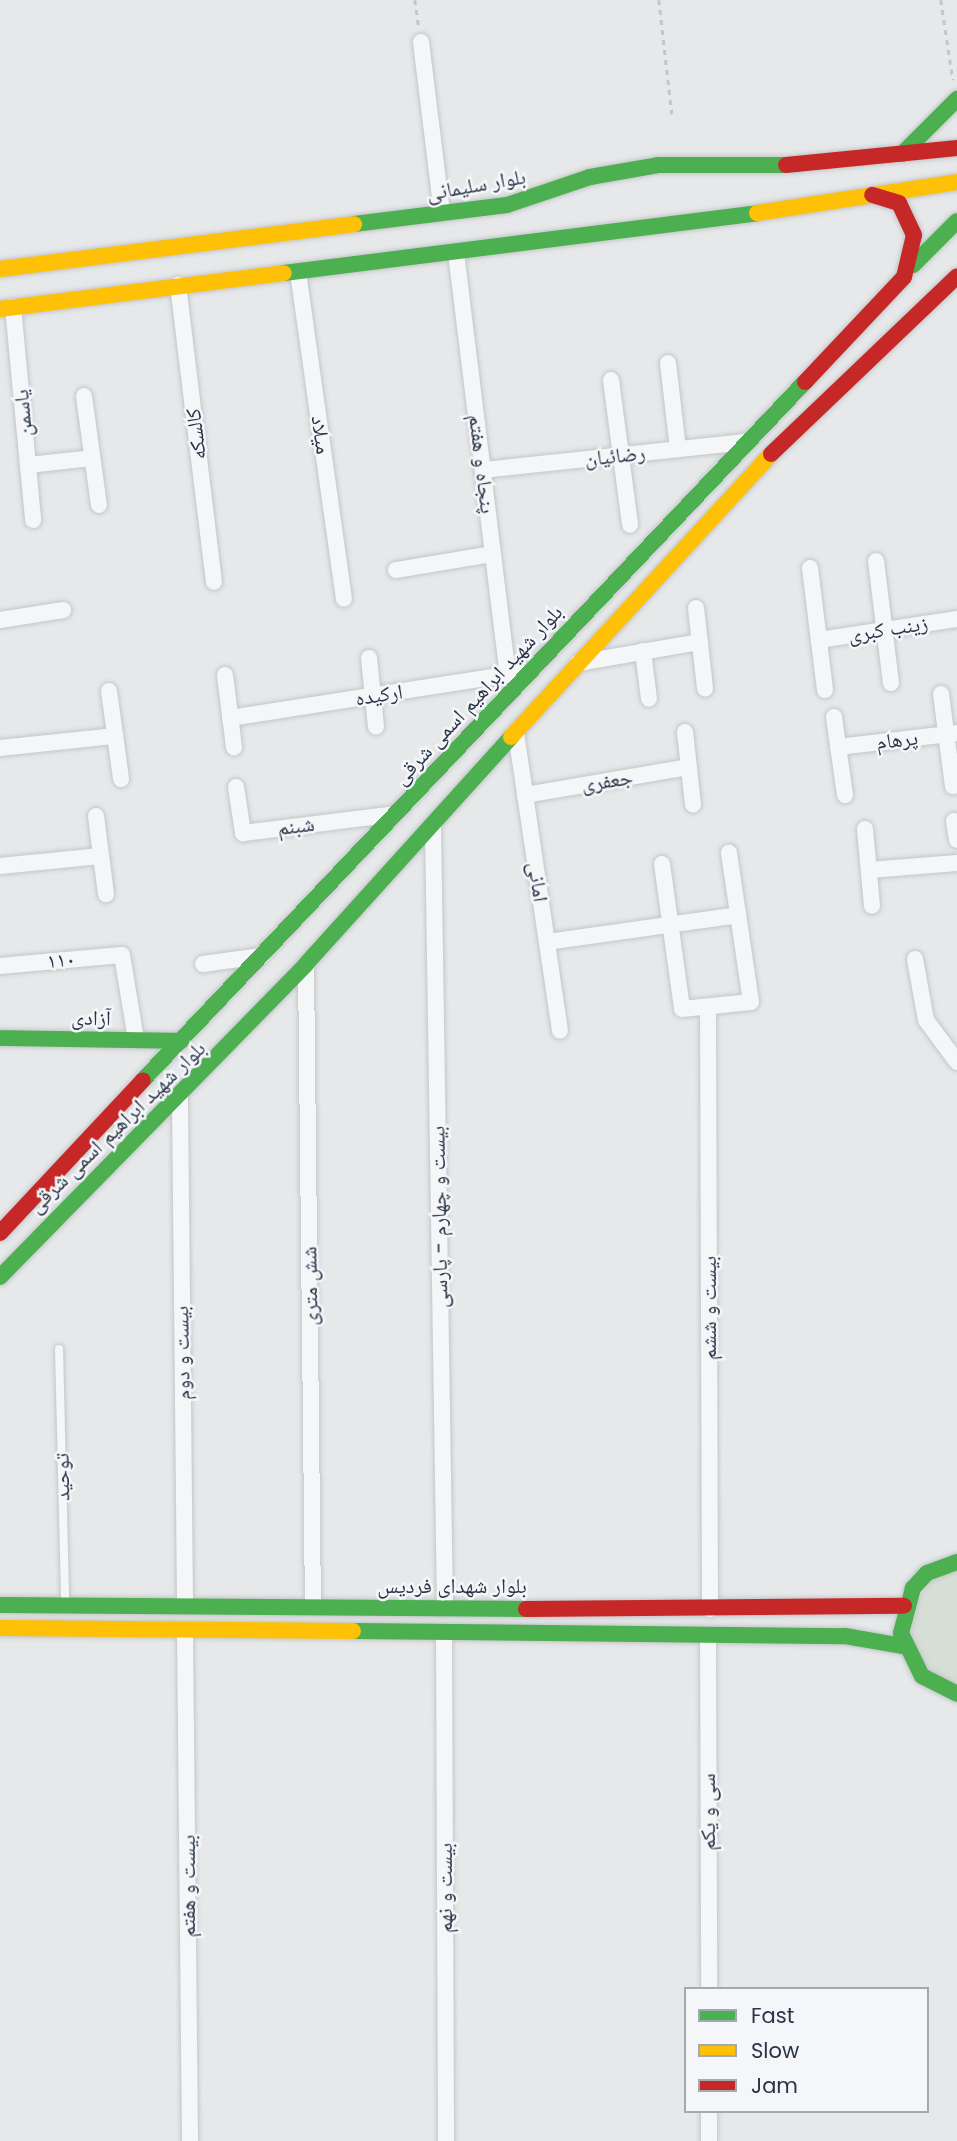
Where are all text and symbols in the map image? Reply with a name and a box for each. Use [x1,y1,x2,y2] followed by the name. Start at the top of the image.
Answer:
[424,164,528,206] street label: بلوار سلیمانی
[8,388,38,438] street label: یاسمن
[180,407,212,461] street label: کالسکه
[463,413,501,515] street label: پنجاه و هفتم
[306,414,336,456] street label: میلاد
[583,440,647,472] street label: رضائیان
[388,600,568,790] street label: بلوار شهید ابراهیم اسمی شرقی
[846,610,930,648] street label: زینب کبری
[353,679,405,711] street label: ارکیده
[875,725,919,755] street label: پرهام
[580,765,634,797] street label: جعفری
[276,811,316,841] street label: شبنم
[523,860,553,904] street label: امانی
[46,946,76,974] street label: ۱۱۰
[71,1005,111,1031] street label: آزادی
[23,1036,211,1218] street label: بلوار شهید ابراهیم اسمی شرقی
[425,1126,453,1308] street label: بیست و چهارم - پارسی
[297,1246,323,1326] street label: شش متری
[696,1256,722,1360] street label: بیست و ششم
[169,1306,195,1400] street label: بیست و دوم
[49,1453,75,1501] street label: توحید
[377,1573,527,1599] street label: بلوار شهدای فردیس
[695,1773,721,1851] street label: سی و یکم
[175,1835,201,1937] street label: بیست و هفتم
[432,1843,458,1933] street label: بیست و نهم
[684,1987,929,2113] legend
[751,2001,794,2030] text: Fast
[751,2036,799,2065] text: Slow
[751,2071,798,2100] text: Jam

